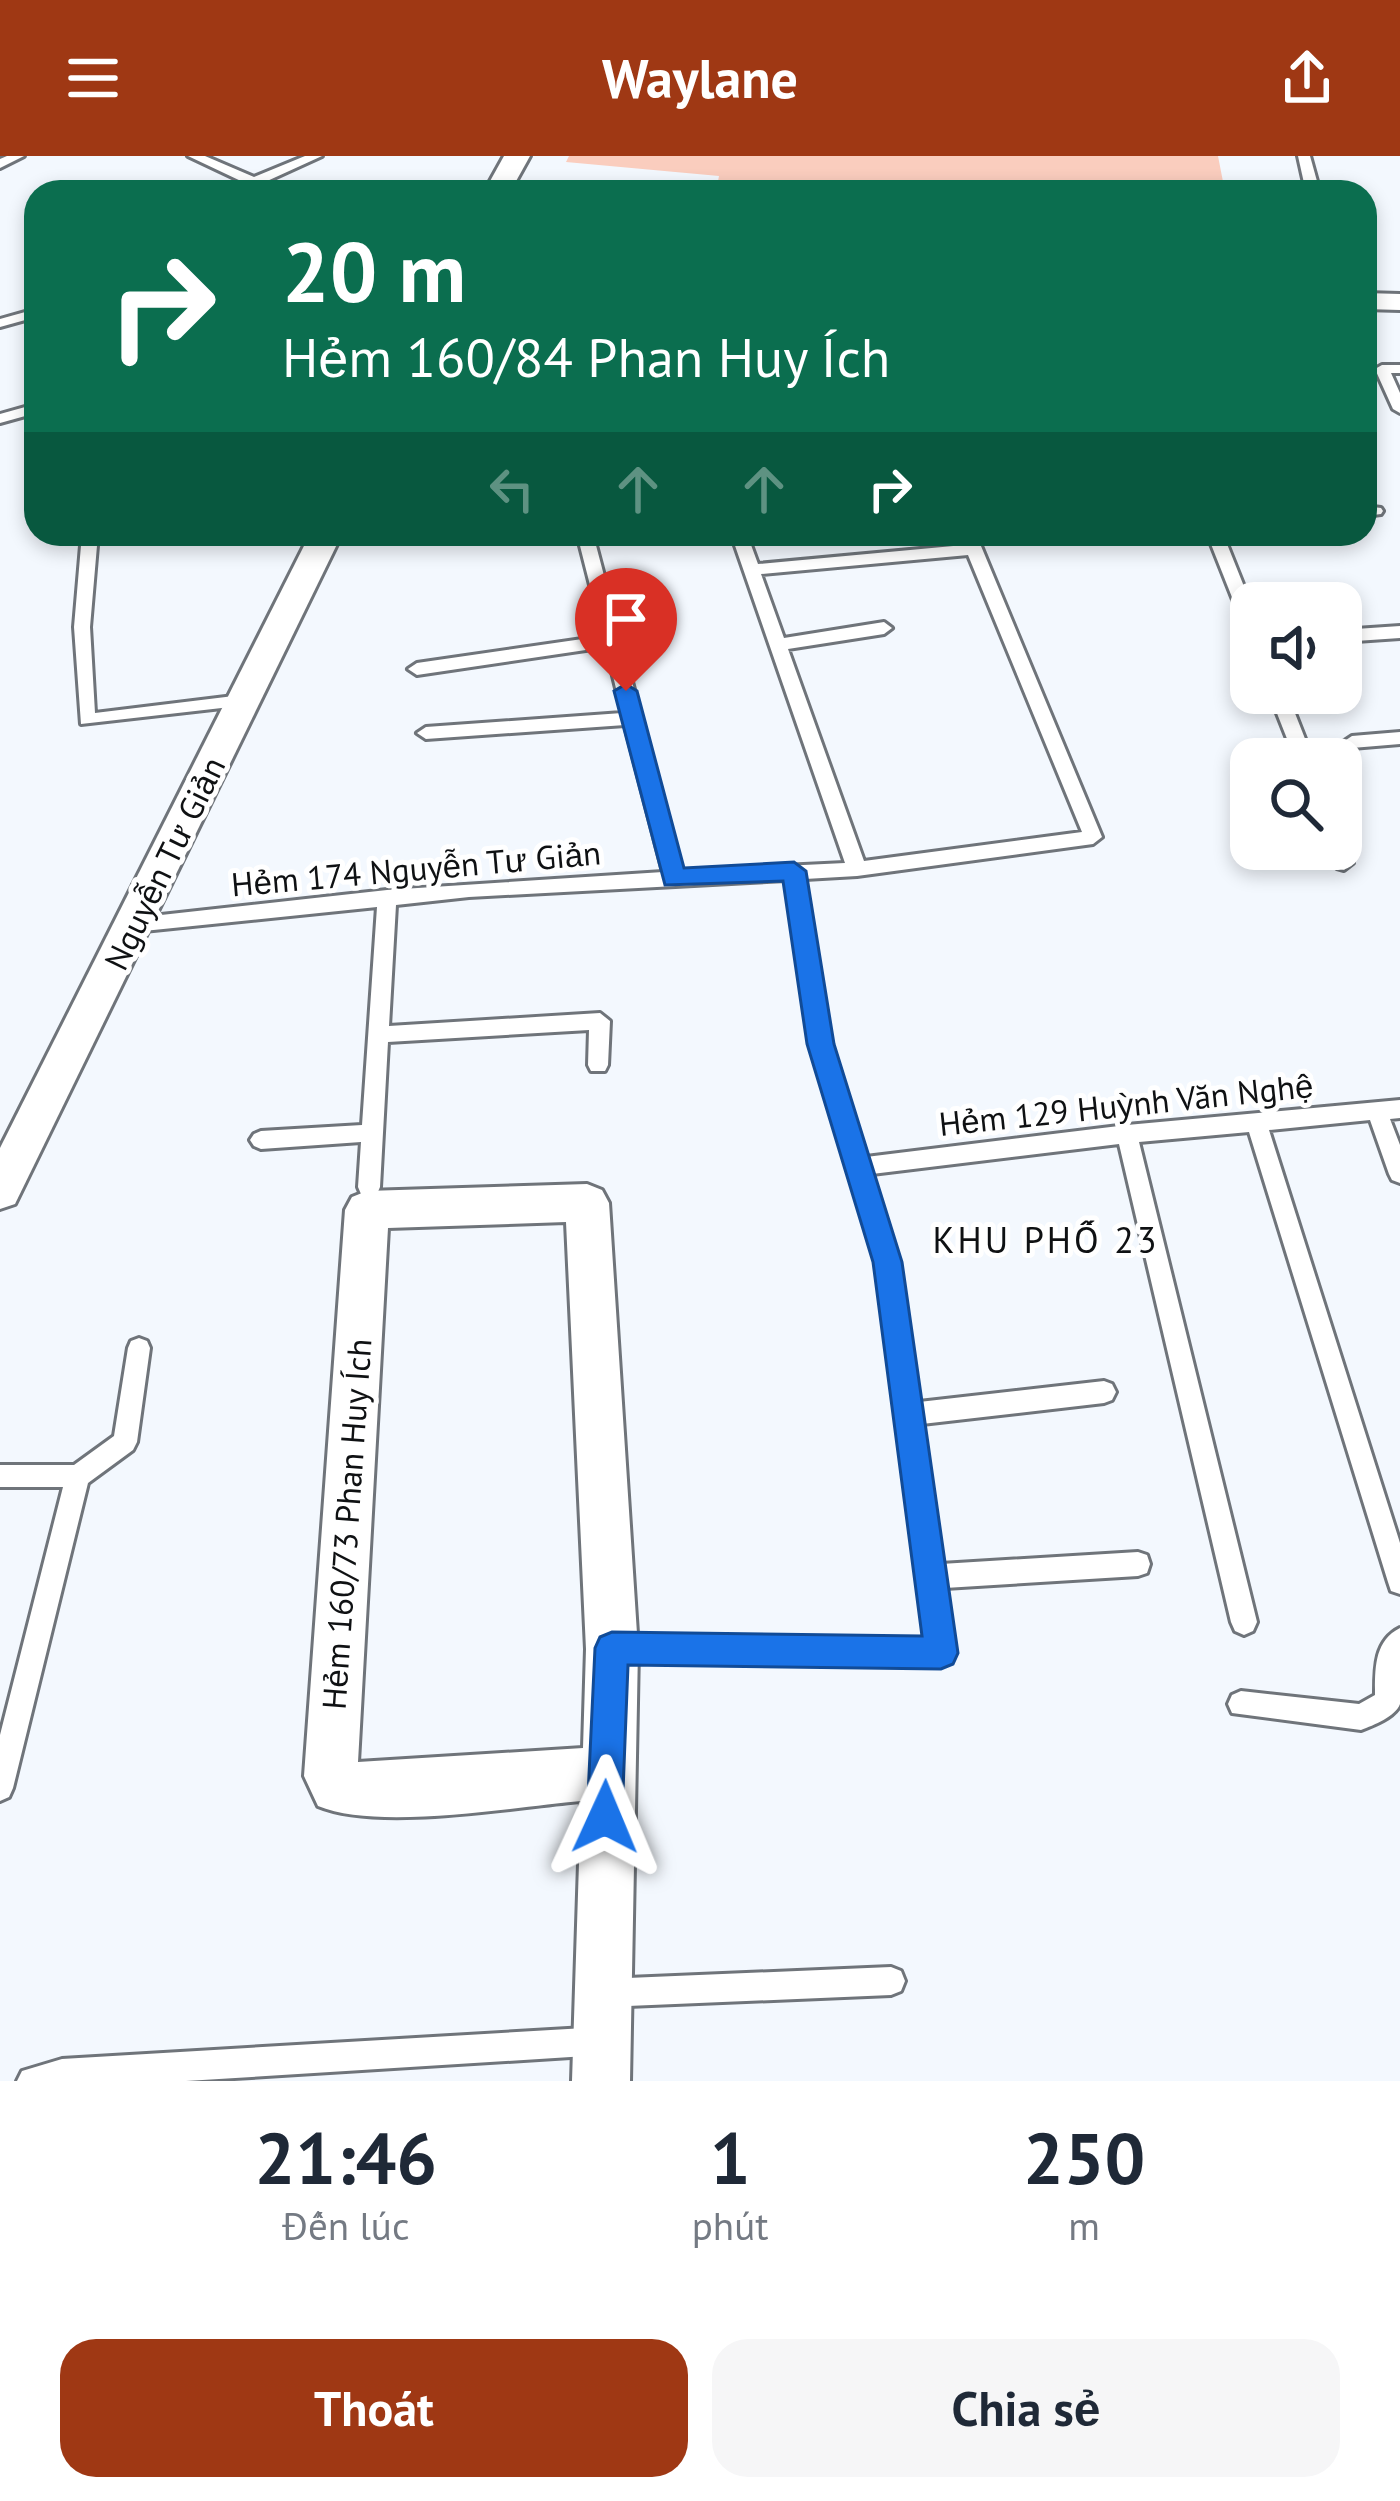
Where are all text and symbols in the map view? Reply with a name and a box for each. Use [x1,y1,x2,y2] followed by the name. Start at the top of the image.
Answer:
[602,43,798,113] text: Waylane
[60,45,126,111] icon: menu
[1274,45,1340,111] icon: share
[282,216,466,325] text: 20 m
[84,228,240,384] icon: right
[282,322,890,392] text: Hẻm 160/84 Phan Huy Ích
[479,456,545,522] icon: left
[605,456,671,522] icon: ahead
[731,456,797,522] icon: ahead
[857,456,923,522] icon: right
[575,568,677,691] pin
[1230,582,1362,870] map controls
[1230,582,1362,714] button: sound
[593,586,659,652] icon: arrive
[1230,738,1362,870] button: search
[94,749,234,977] street label: Nguyễn Tư Giản
[229,830,603,906] street label: Hẻm 174 Nguyễn Tư Giản
[937,1063,1315,1145] street label: Hẻm 129 Huỳnh Văn Nghệ
[932,1216,1160,1263] district label: KHU PHỐ 23
[312,1337,380,1711] street label: Hẻm 160/73 Phan Huy Ích
[542,1754,668,1880] position arrow
[255,2111,437,2204] text: 21:46
[710,2111,750,2204] text: 1
[1023,2111,1145,2204] text: 250
[282,2200,409,2251] text: Đến lúc
[692,2200,768,2251] text: phút
[1068,2200,1100,2251] text: m
[60,2339,688,2477] button: Thoát
[712,2339,1340,2477] button: Chia sẻ

